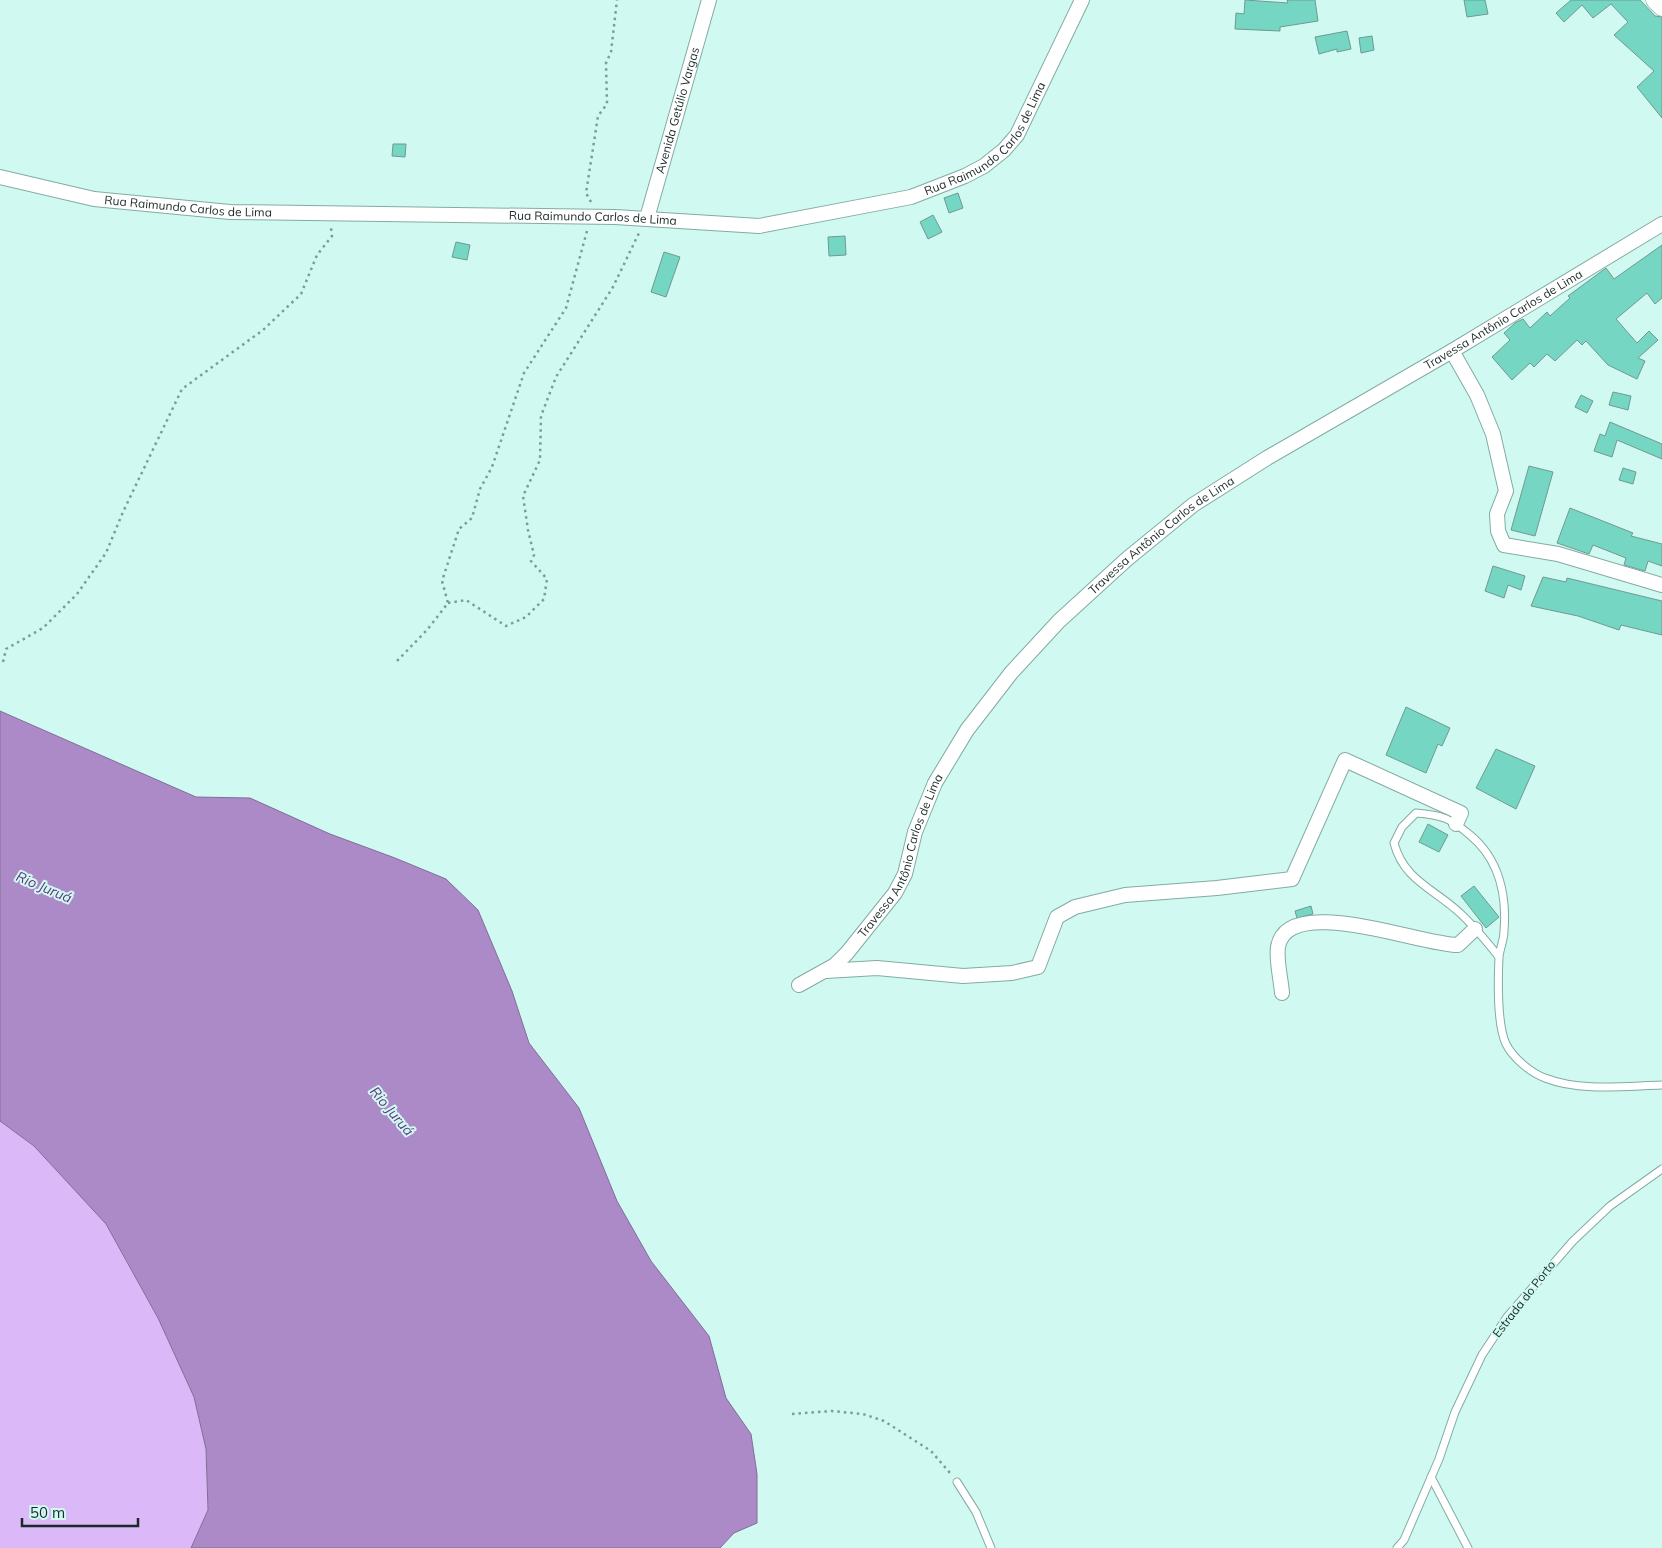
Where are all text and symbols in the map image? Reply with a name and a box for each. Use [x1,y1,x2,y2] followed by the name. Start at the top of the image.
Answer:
[652,45,702,175] street label: Avenida Getúlio Vargas
[922,79,1048,198] street label: Rua Raimundo Carlos de Lima
[104,192,272,220] street label: Rua Raimundo Carlos de Lima
[509,208,677,228] street label: Rua Raimundo Carlos de Lima
[1421,266,1585,373] street label: Travessa Antônio Carlos de Lima
[1085,473,1237,597] street label: Travessa Antônio Carlos de Lima
[854,771,946,940] street label: Travessa Antônio Carlos de Lima
[13,867,75,907] water label: Rio Juruá
[366,1083,418,1139] water label: Rio Juruá
[1489,1257,1558,1340] street label: Estrada do Porto
[22,1496,139,1528] scale bar
[30,1503,65,1522] text: 50 m

